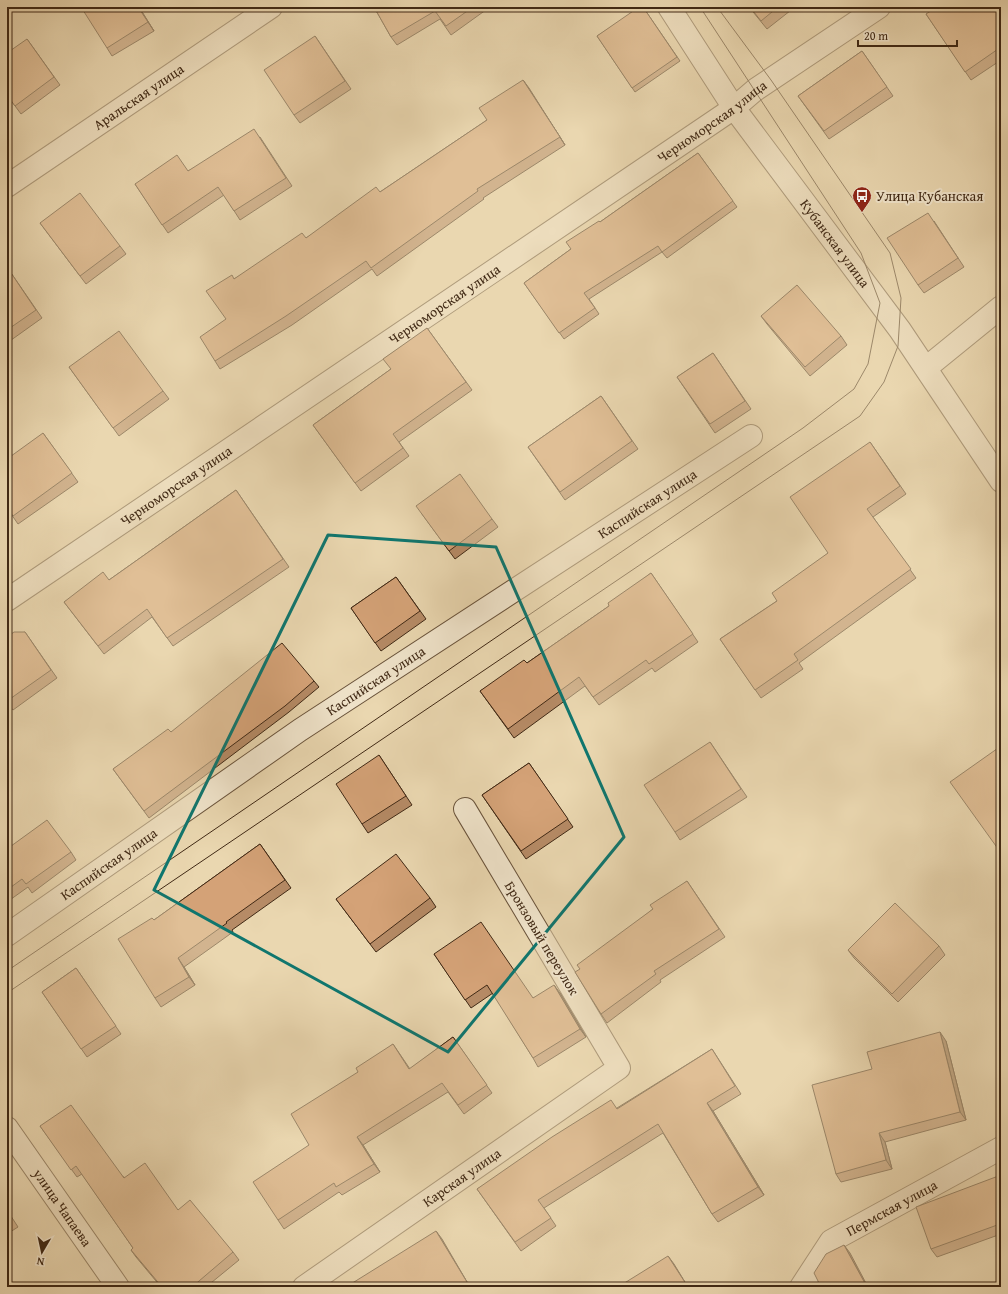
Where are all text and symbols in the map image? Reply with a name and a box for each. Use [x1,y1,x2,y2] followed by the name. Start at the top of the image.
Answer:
[858,22,957,48] scale bar
[864,27,888,44] text: 20 m
[89,59,188,135] street label: Аральская улица
[653,75,771,167] street label: Черноморская улица
[851,185,873,213] bus stop icon: Улица Кубанская
[876,186,983,206] place label: Улица Кубанская
[795,195,875,292] street label: Кубанская улица
[384,259,504,349] street label: Черноморская улица
[116,441,236,531] street label: Черноморская улица
[594,464,701,543] street label: Каспийская улица
[322,641,429,720] street label: Каспийская улица
[56,823,161,905] street label: Каспийская улица
[500,877,584,999] street label: Бронзовый переулок
[419,1143,505,1212] street label: Карская улица
[28,1164,97,1251] street label: улица Чапаева
[842,1175,941,1241] street label: Пермская улица
[22,1232,62,1272] north arrow
[35,1253,45,1270] text: N

